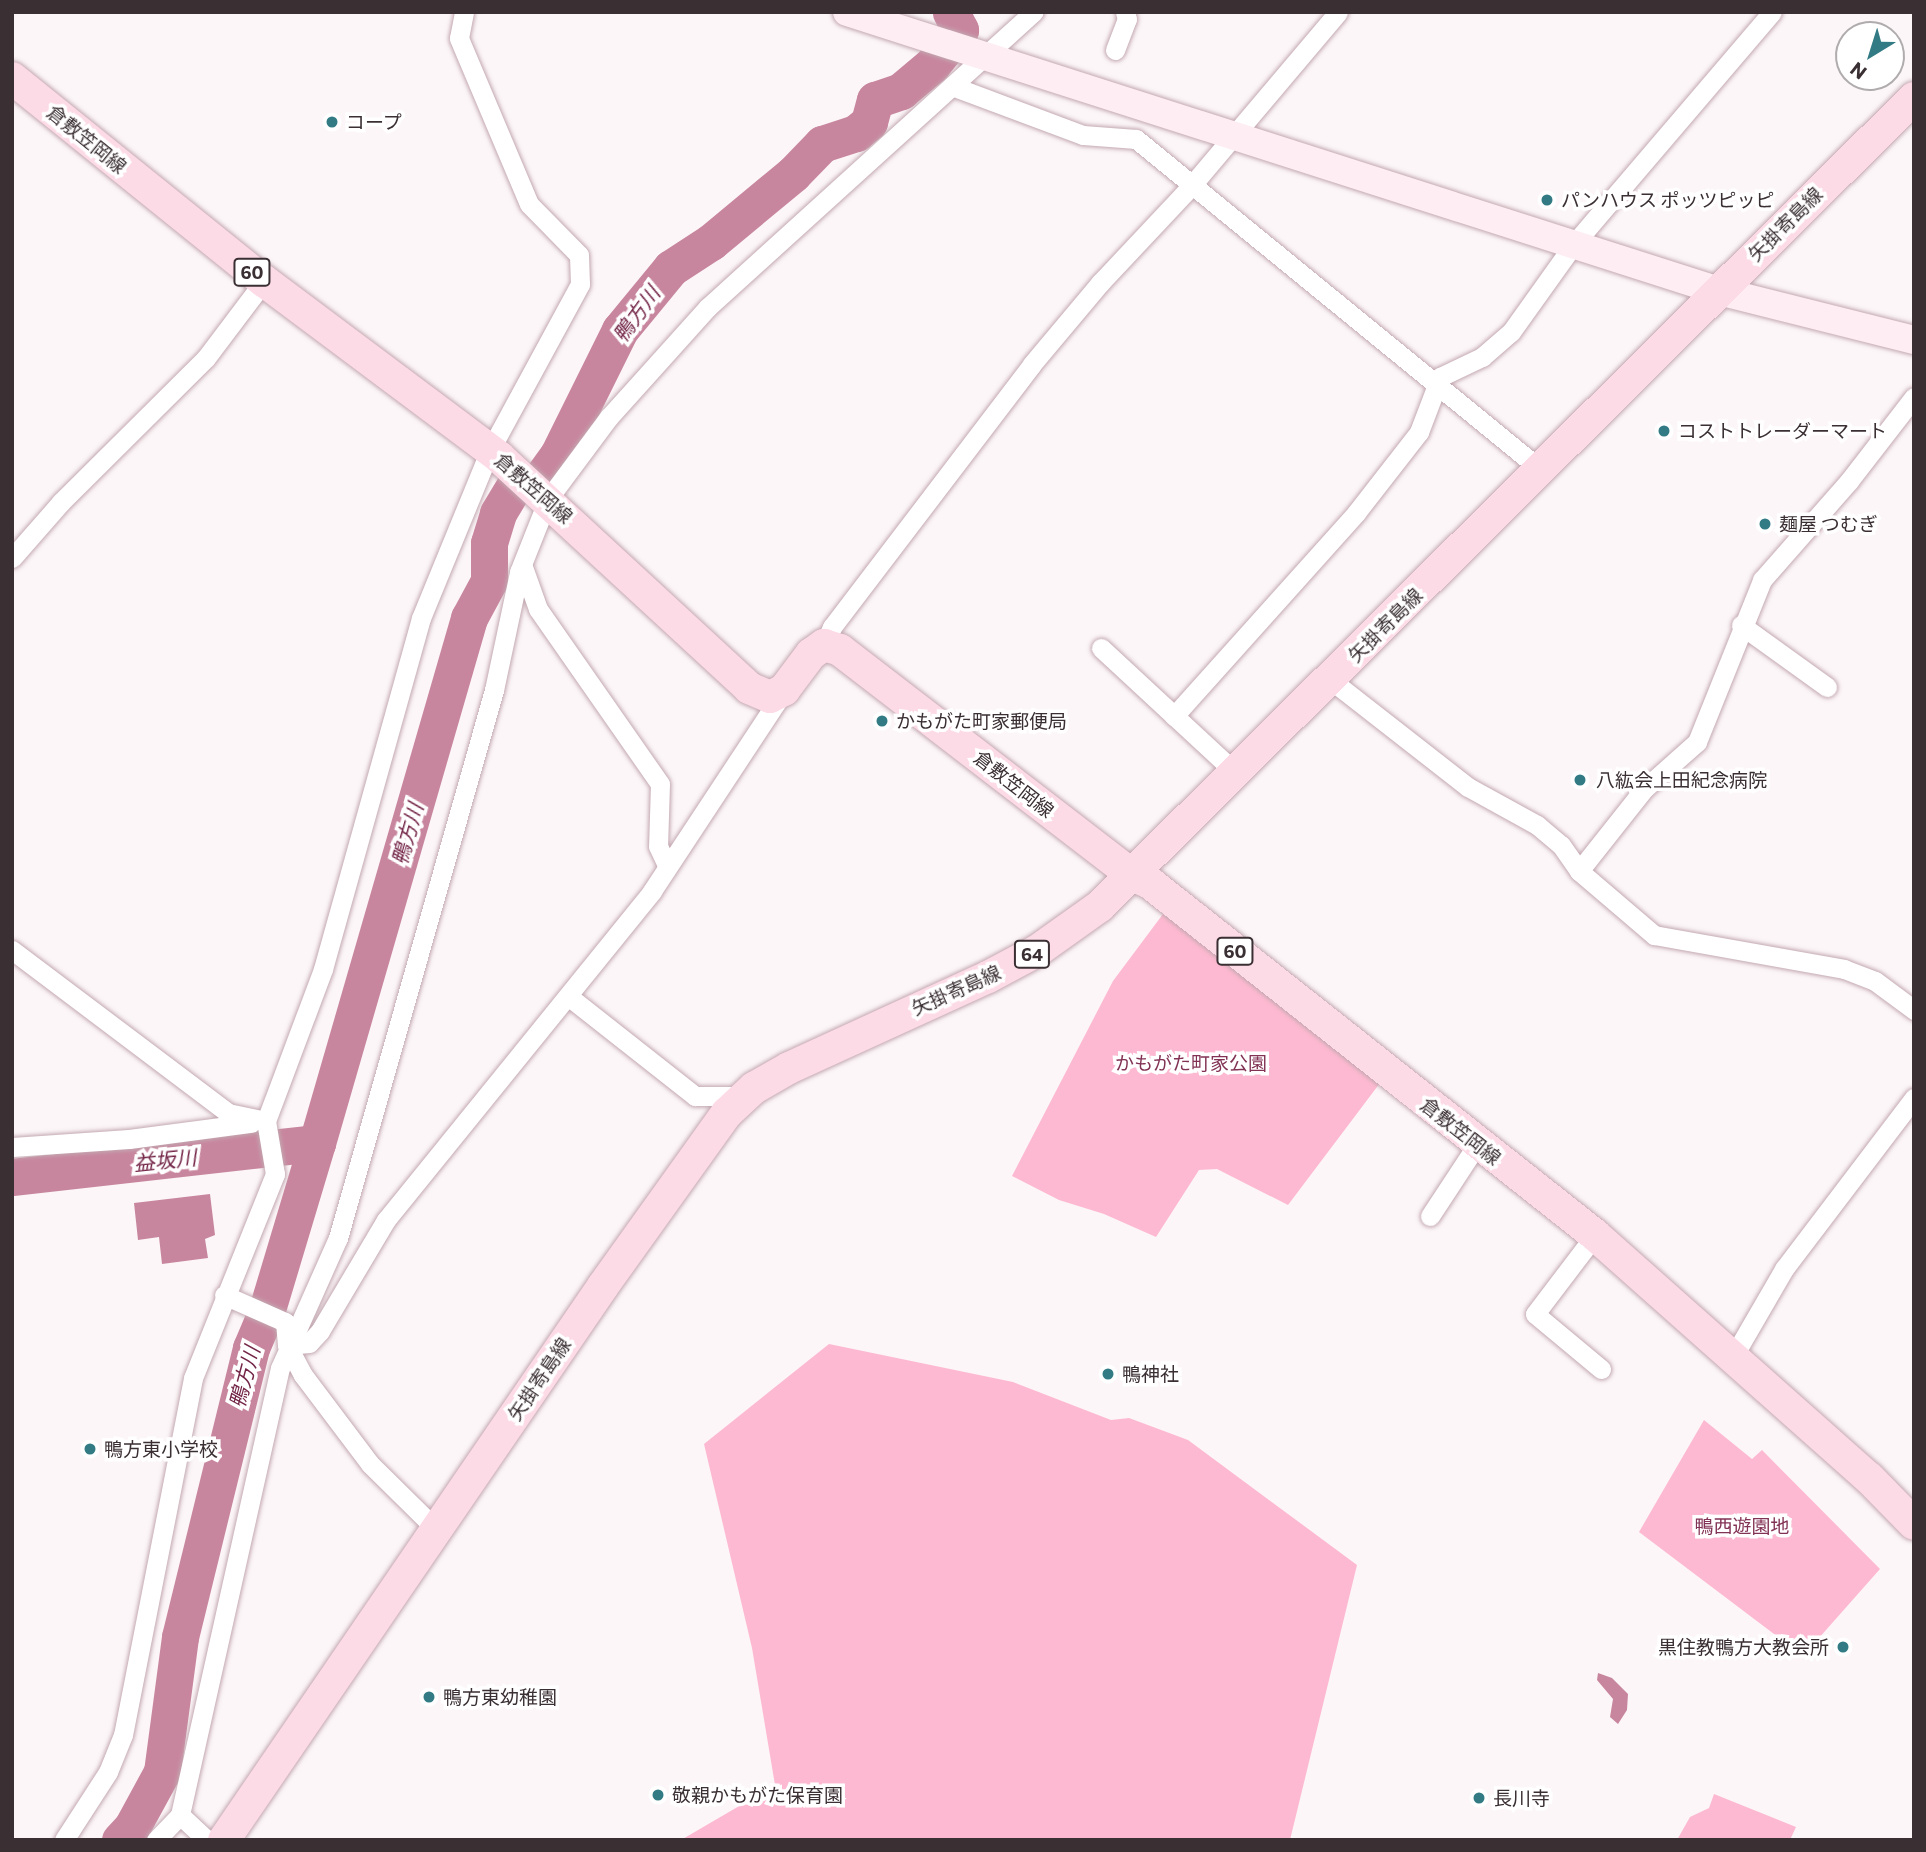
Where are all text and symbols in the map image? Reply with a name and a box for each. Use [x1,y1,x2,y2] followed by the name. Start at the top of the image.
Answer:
[1835,21,1905,91] north arrow
[1845,58,1871,85] text: N
[43,100,131,178] street label: 倉敷笠岡線
[346,111,403,133] place label: コープ
[324,114,340,130] marker: コープ
[1743,182,1827,266] street label: 矢掛寄島線
[1561,189,1774,211] place label: パンハウス ポッツピッピ
[1539,192,1555,208] marker: パンハウス ポッツピッピ
[233,258,271,286] road number: 60
[607,281,665,347] water label: 鴨方川
[1678,420,1887,442] place label: コストトレーダーマート
[1656,423,1672,439] marker: コストトレーダーマート
[491,448,577,528] street label: 倉敷笠岡線
[1779,513,1878,535] place label: 麺屋 つむぎ
[1757,516,1773,532] marker: 麺屋 つむぎ
[1343,583,1427,667] street label: 矢掛寄島線
[896,710,1067,732] place label: かもがた町家郵便局
[874,713,890,729] marker: かもがた町家郵便局
[970,746,1058,822] street label: 倉敷笠岡線
[1596,769,1767,791] place label: 八紘会上田紀念病院
[1570,770,1590,790] marker: 八紘会上田紀念病院
[386,800,428,868] water label: 鴨方川
[1216,936,1254,966] road number: 60
[1013,939,1051,968] road number: 64
[908,960,1004,1020] street label: 矢掛寄島線
[1115,1052,1267,1074] park label: かもがた町家公園
[1417,1093,1505,1169] street label: 倉敷笠岡線
[132,1144,198,1176] water label: 益坂川
[503,1333,575,1425] street label: 矢掛寄島線
[224,1343,264,1411] water label: 鴨方川
[1122,1363,1179,1385] place label: 鴨神社
[1100,1366,1116,1382] marker: 鴨神社
[104,1438,218,1460] place label: 鴨方東小学校
[82,1441,98,1457] marker: 鴨方東小学校
[1695,1515,1789,1537] park label: 鴨西遊園地
[1658,1636,1829,1658] place label: 黒住教鴨方大教会所
[1835,1639,1851,1655] marker: 黒住教鴨方大教会所
[443,1686,557,1708] place label: 鴨方東幼稚園
[421,1689,437,1705] marker: 鴨方東幼稚園
[672,1784,843,1806] place label: 敬親かもがた保育園
[650,1787,666,1803] marker: 敬親かもがた保育園
[1493,1787,1550,1809] place label: 長川寺
[1471,1790,1487,1806] marker: 長川寺

